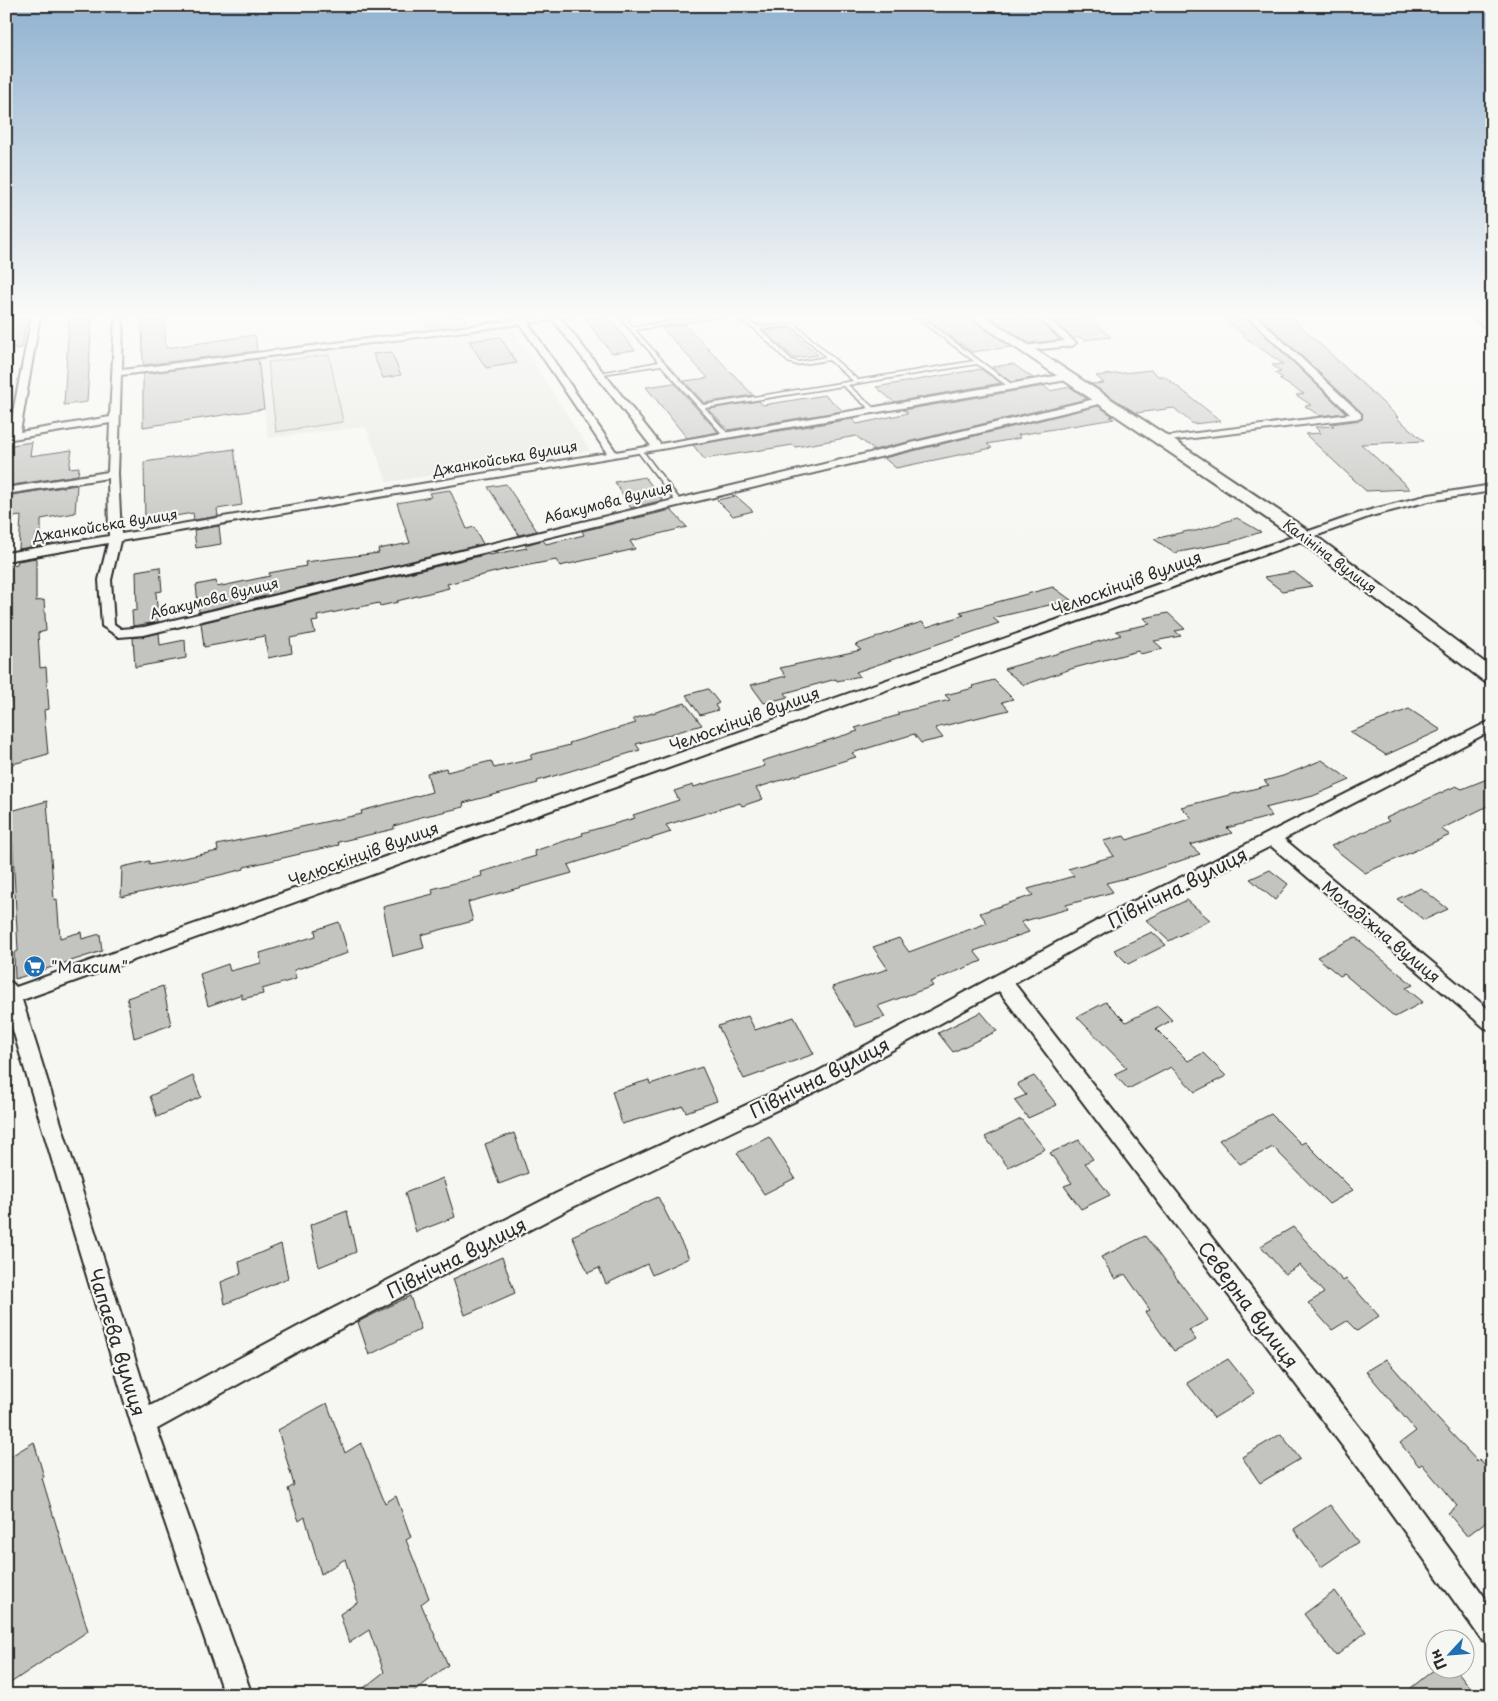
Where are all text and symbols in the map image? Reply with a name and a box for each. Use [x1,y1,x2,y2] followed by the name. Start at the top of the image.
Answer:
[430,435,579,481] street label: Джанкойська вулиця
[542,476,674,528] street label: Абакумова вулиця
[30,503,179,547] street label: Джанкойська вулиця
[1279,514,1381,598] street label: Калініна вулиця
[1047,544,1205,620] street label: Челюскінців вулиця
[148,572,280,624] street label: Абакумова вулиця
[665,680,823,756] street label: Челюскінців вулиця
[284,815,442,891] street label: Челюскінців вулиця
[1102,840,1252,934] street label: Північна вулиця
[1318,874,1446,988] street label: Молодіжна вулиця
[23,954,47,978] supermarket icon: "Максим"
[51,954,128,978] place label: "Максим"
[744,1030,894,1124] street label: Північна вулиця
[381,1210,531,1304] street label: Північна вулиця
[1192,1235,1306,1373] street label: Северна вулиця
[82,1265,154,1419] street label: Чапаєва вулиця
[1426,1628,1476,1678] north arrow
[1424,1646,1452,1674] text: Пн

